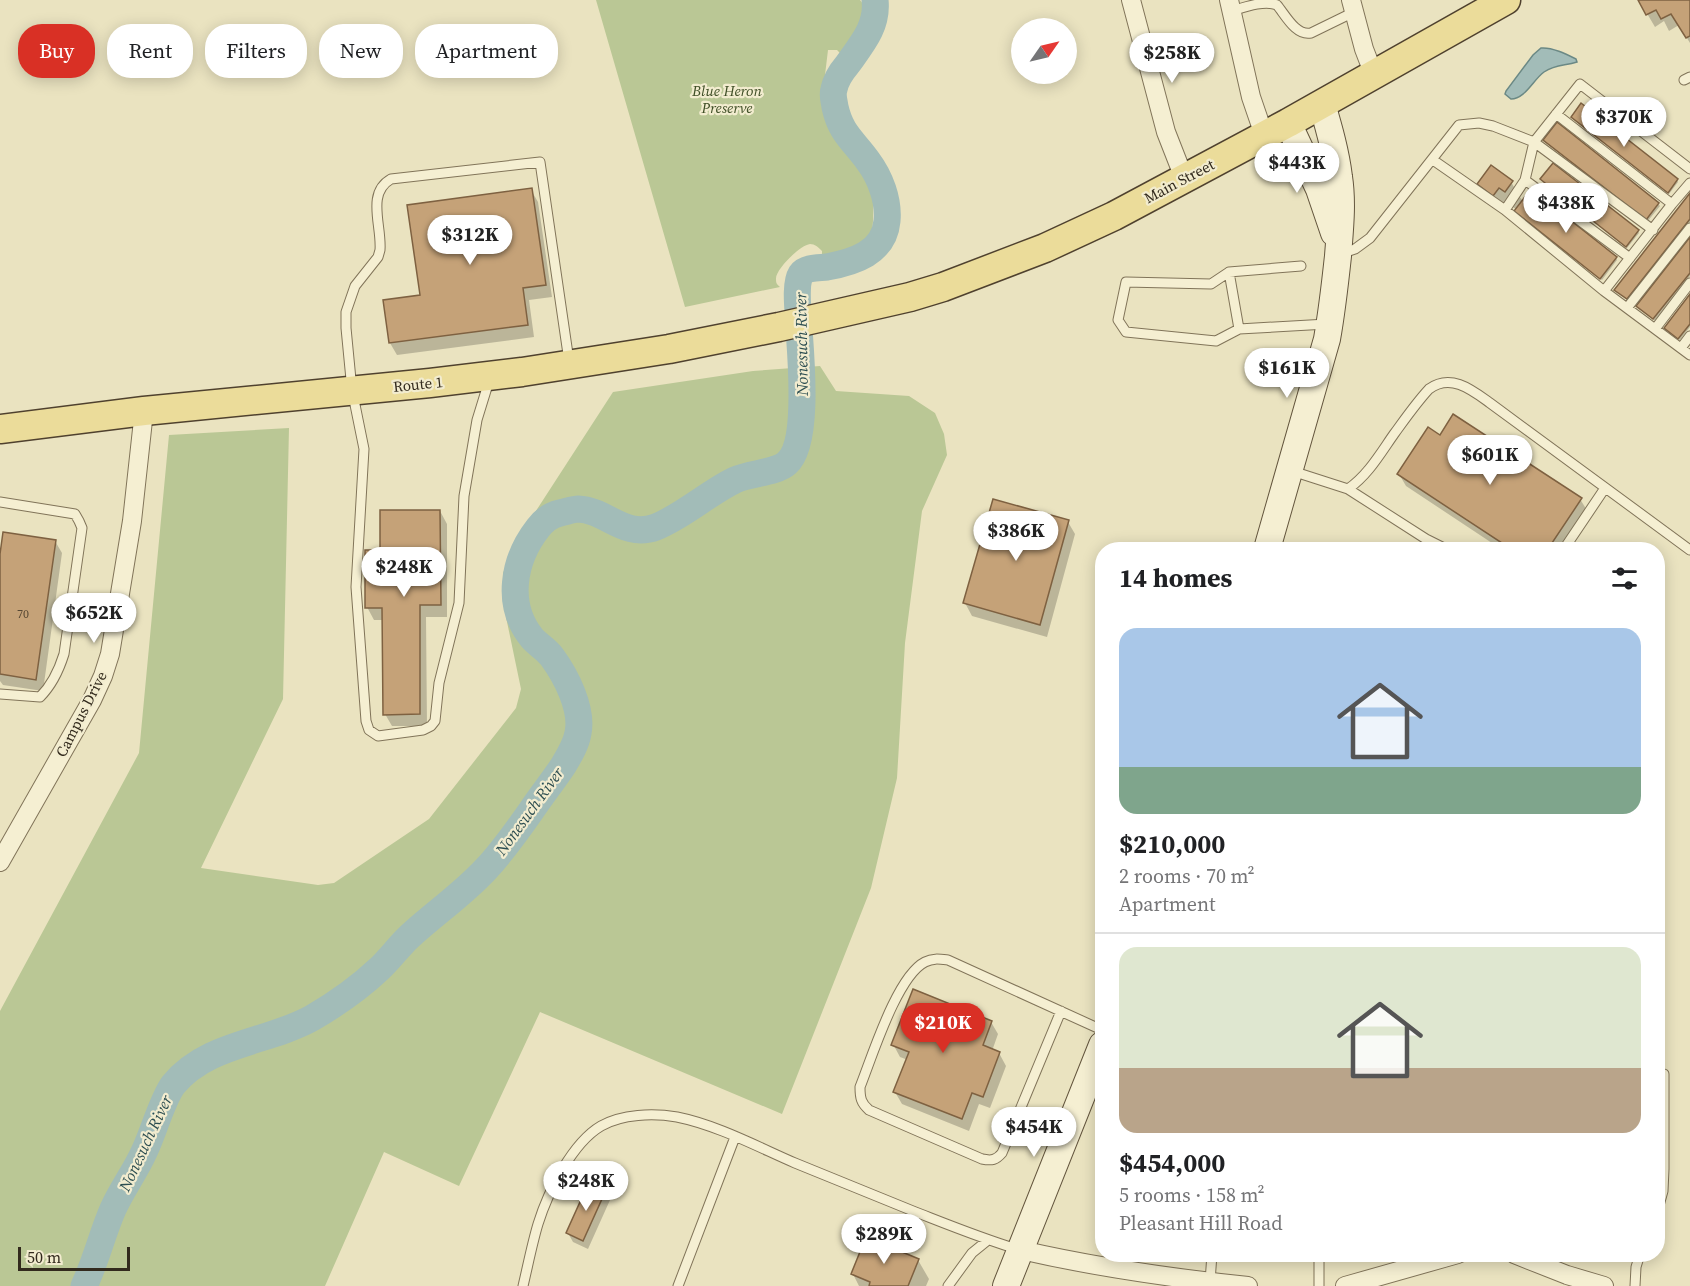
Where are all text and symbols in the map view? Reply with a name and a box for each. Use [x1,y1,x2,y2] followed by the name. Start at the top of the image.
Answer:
[1011,18,1077,84] north arrow
[1011,18,1077,84] map controls
[18,24,95,78] chip: Buy
[107,24,193,78] chip: Rent
[205,24,307,78] chip: Filters
[319,24,403,78] chip: New
[415,24,558,78] chip: Apartment
[1130,33,1214,84] pin: $258K
[1143,38,1201,66] text: $258K
[691,80,762,118] park label: Blue Heron Preserve
[1582,97,1666,148] pin: $370K
[1595,102,1653,130] text: $370K
[1255,143,1339,194] pin: $443K
[1268,148,1326,176] text: $443K
[1140,154,1218,208] street label: Main Street
[1524,183,1608,234] pin: $438K
[1537,188,1595,216] text: $438K
[428,215,512,266] pin: $312K
[441,220,499,248] text: $312K
[789,291,813,397] water label: Nonesuch River
[1245,348,1329,399] pin: $161K
[1258,353,1316,381] text: $161K
[392,371,444,397] street label: Route 1
[1448,435,1532,486] pin: $601K
[1461,440,1519,468] text: $601K
[974,511,1058,562] pin: $386K
[987,516,1045,544] text: $386K
[362,547,446,598] pin: $248K
[375,552,433,580] text: $248K
[1119,560,1232,596] text: 14 homes
[1608,562,1641,595] icon: filters
[52,593,136,644] pin: $652K
[65,598,123,626] text: $652K
[17,606,29,622] house number: 70
[50,667,112,761] street label: Campus Drive
[1326,667,1434,775] icon: home
[489,762,569,860] water label: Nonesuch River
[1119,826,1225,862] text: $210,000
[1119,862,1255,890] text: 2 rooms · 70 m²
[1119,890,1216,918] text: Apartment
[1326,986,1434,1094] icon: home
[901,1003,985,1054] pin: $210K
[914,1008,972,1036] text: $210K
[113,1091,177,1196] water label: Nonesuch River
[992,1107,1076,1158] pin: $454K
[1005,1112,1063,1140] text: $454K
[1119,1145,1225,1181] text: $454,000
[544,1161,628,1212] pin: $248K
[557,1166,615,1194] text: $248K
[1119,1181,1265,1209] text: 5 rooms · 158 m²
[1119,1209,1282,1237] text: Pleasant Hill Road
[842,1214,926,1265] pin: $289K
[855,1219,913,1247] text: $289K
[18,1244,130,1272] scale bar
[27,1246,61,1268] text: 50 m

